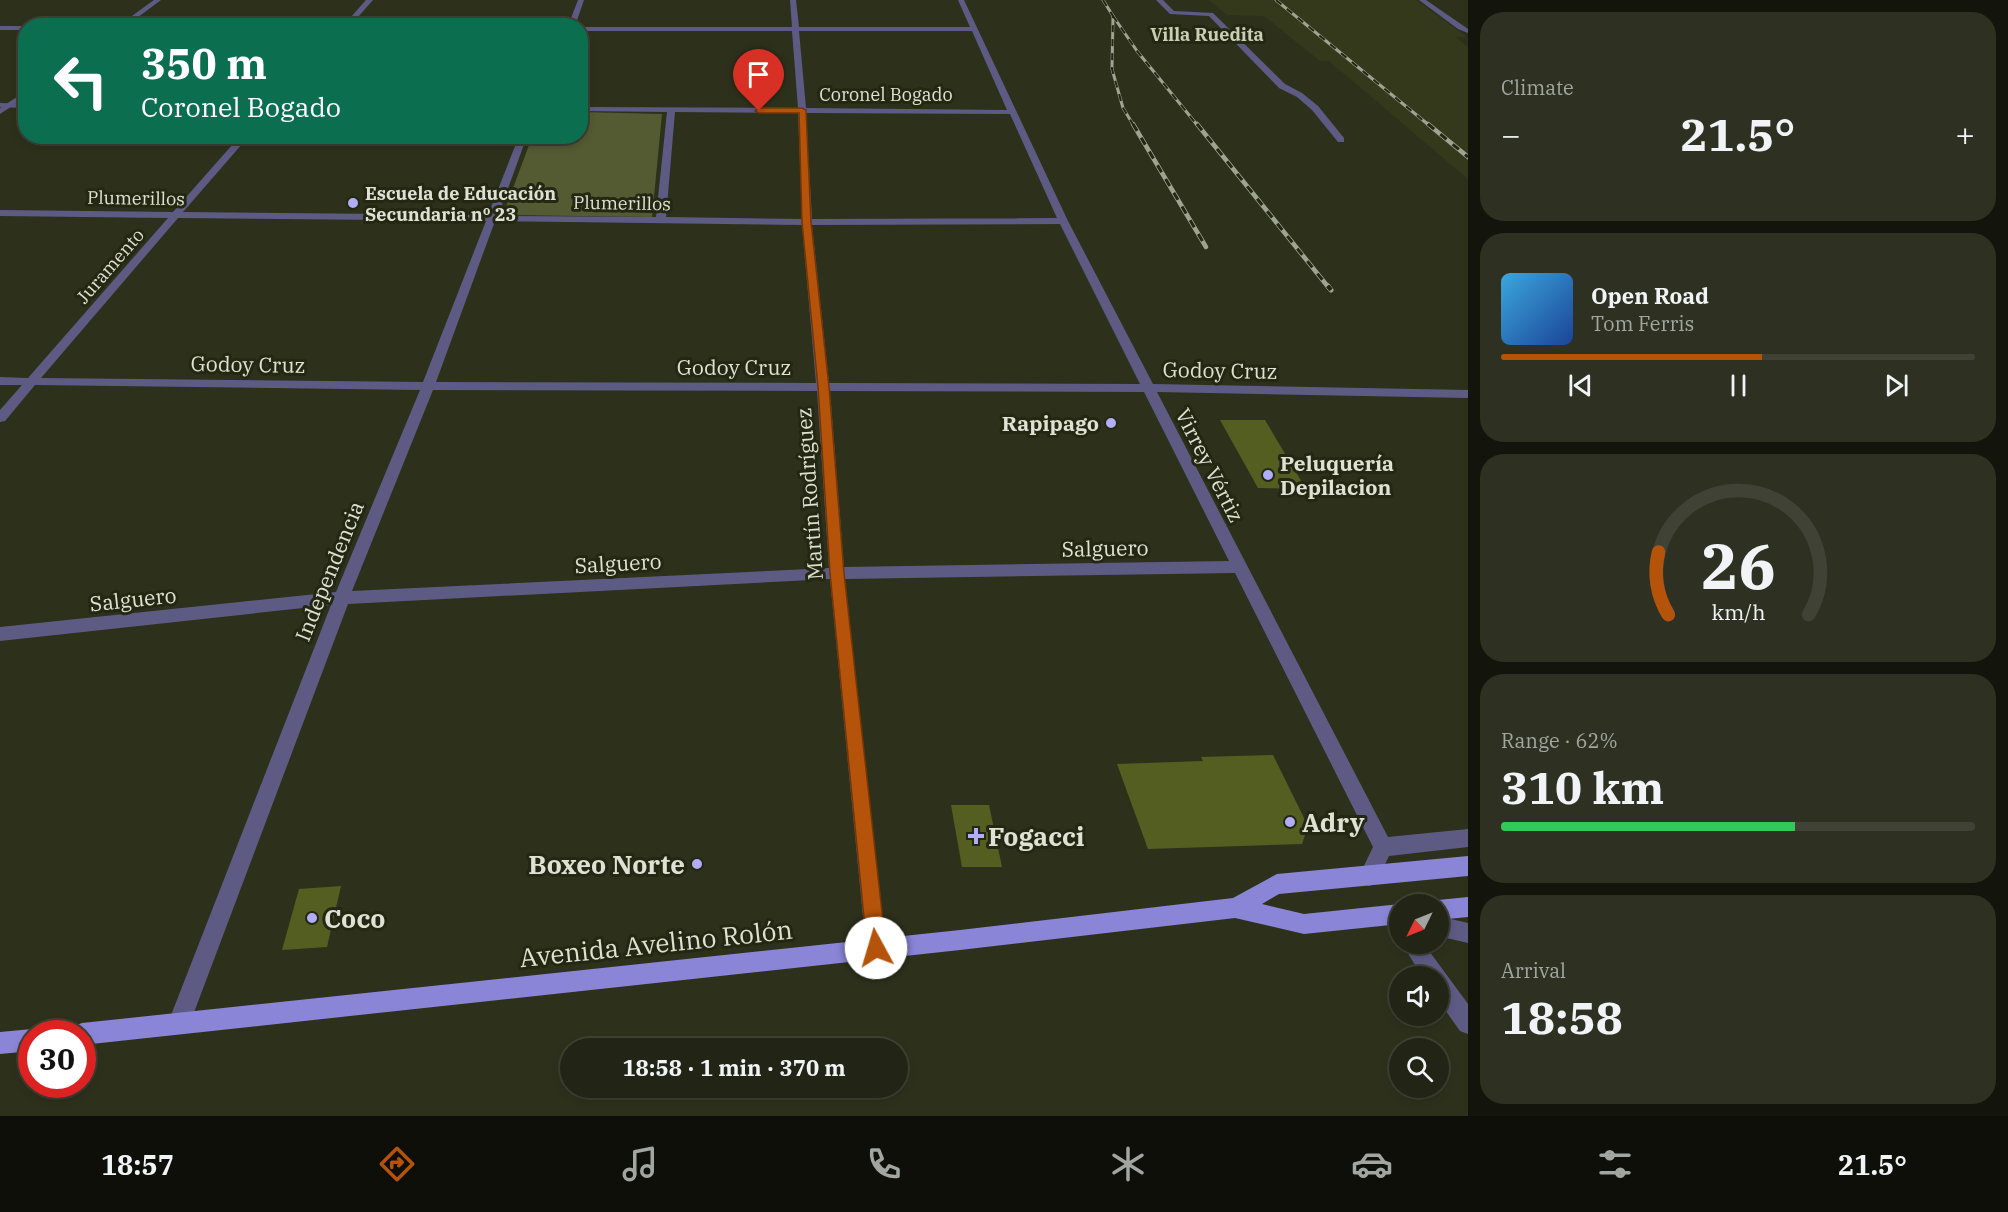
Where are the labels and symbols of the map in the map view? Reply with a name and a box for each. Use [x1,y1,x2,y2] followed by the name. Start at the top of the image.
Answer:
[1150,23,1264,46] district label: Villa Ruedita
[733,49,784,111] pin
[819,83,953,106] street label: Coronel Bogado
[365,182,556,226] place label: Escuela de Educación Secundaria nº 23
[87,186,185,210] street label: Plumerillos
[573,191,671,215] street label: Plumerillos
[346,196,360,210] marker: Escuela de Educación Secundaria nº 23
[71,224,149,308] street label: Juramento
[191,349,305,379] street label: Godoy Cruz
[677,353,791,381] street label: Godoy Cruz
[1163,355,1277,385] street label: Godoy Cruz
[1169,403,1251,527] street label: Virrey Vértiz
[789,407,829,581] street label: Martín Rodríguez
[1002,409,1099,437] place label: Rapipago
[1104,416,1118,430] marker: Rapipago
[1280,449,1394,501] place label: Peluquería Depilacion
[1261,468,1275,482] marker: Peluquería Depilacion
[288,497,370,645] street label: Independencia
[1061,533,1149,563] street label: Salguero
[574,547,662,579] street label: Salguero
[88,581,178,617] street label: Salguero
[1302,805,1365,839] place label: Adry
[1283,815,1297,829] marker: Adry
[988,819,1085,853] place label: Fogacci
[969,829,983,843] marker: Fogacci
[528,847,685,881] place label: Boxeo Norte
[690,857,704,871] marker: Boxeo Norte
[1389,894,1449,954] north arrow
[324,901,385,935] place label: Coco
[305,911,319,925] marker: Coco
[518,912,794,974] street label: Avenida Avelino Rolón
[844,916,908,980] position arrow
[18,1020,96,1098] speed limit sign: 30

